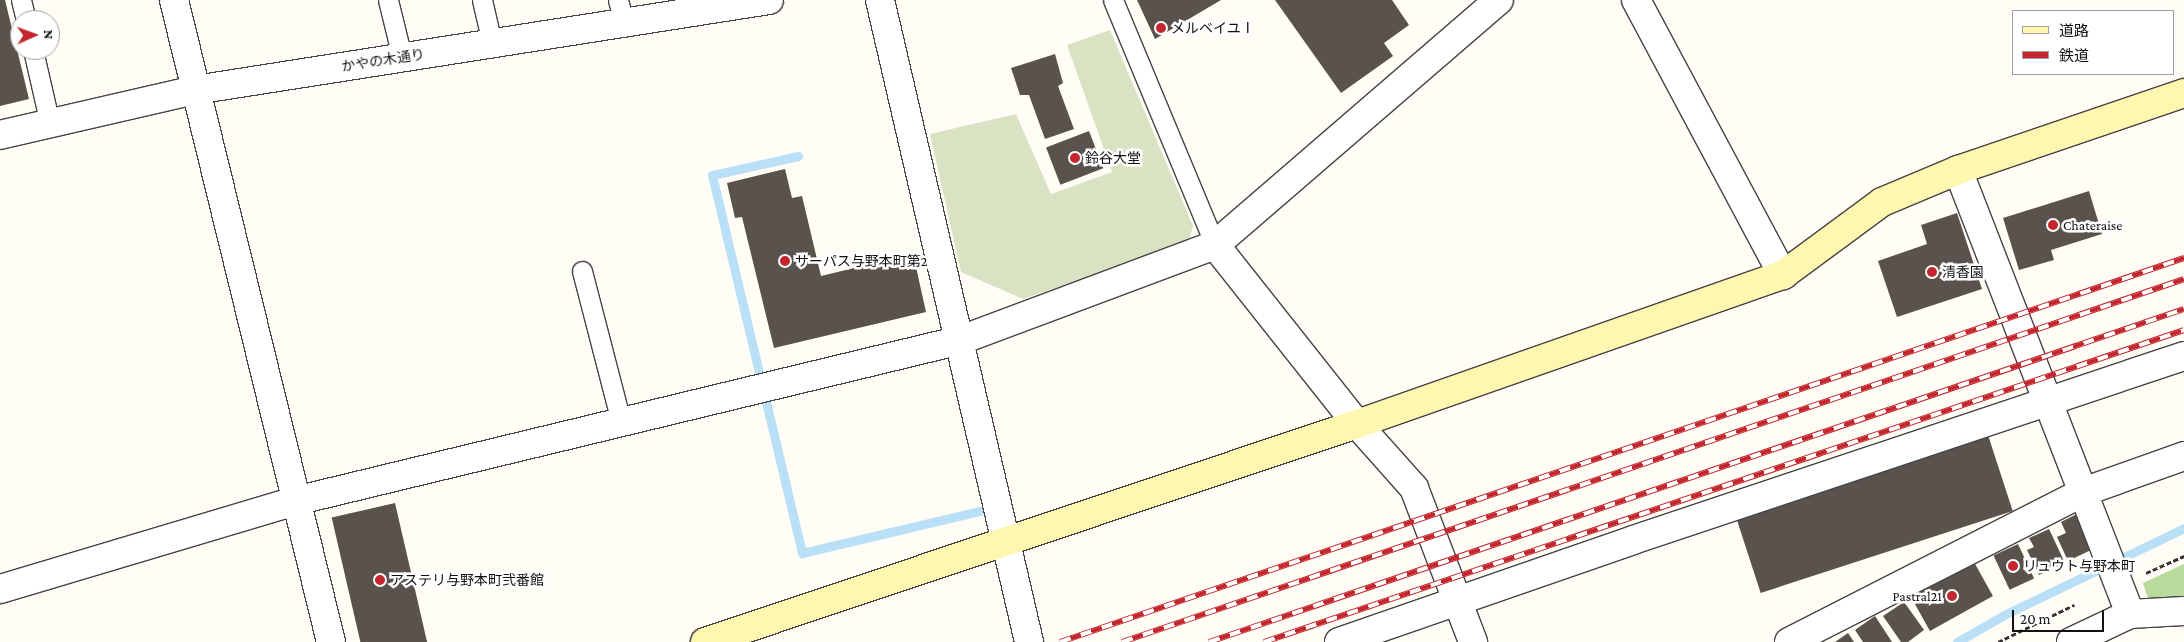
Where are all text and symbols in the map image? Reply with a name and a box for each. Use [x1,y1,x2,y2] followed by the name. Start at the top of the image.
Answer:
[10,10,60,60] north arrow
[2012,10,2174,75] legend
[1171,20,1255,36] place label: メルベイユⅠ
[1155,22,1167,34] marker: メルベイユⅠ
[2059,23,2089,39] text: 道路
[41,29,57,40] text: N
[340,45,426,75] street label: かやの木通り
[2059,48,2089,64] text: 鉄道
[1085,150,1141,166] place label: 鈴谷大堂
[1069,152,1081,164] marker: 鈴谷大堂
[2063,217,2122,233] place label: Chateraise
[2047,219,2059,231] marker: Chateraise
[795,253,928,269] place label: サーパス与野本町第2
[779,255,791,267] marker: サーパス与野本町第2
[1942,264,1984,280] place label: 清香園
[1926,266,1938,278] marker: 清香園
[2023,558,2135,574] place label: リュウト与野本町
[2007,560,2019,572] marker: リュウト与野本町
[390,572,544,588] place label: アステリ与野本町弐番館
[374,574,386,586] marker: アステリ与野本町弐番館
[1892,588,1942,604] place label: Pastral21
[1946,590,1958,602] marker: Pastral21
[2014,600,2106,632] scale bar
[2020,611,2051,627] text: 20 m

